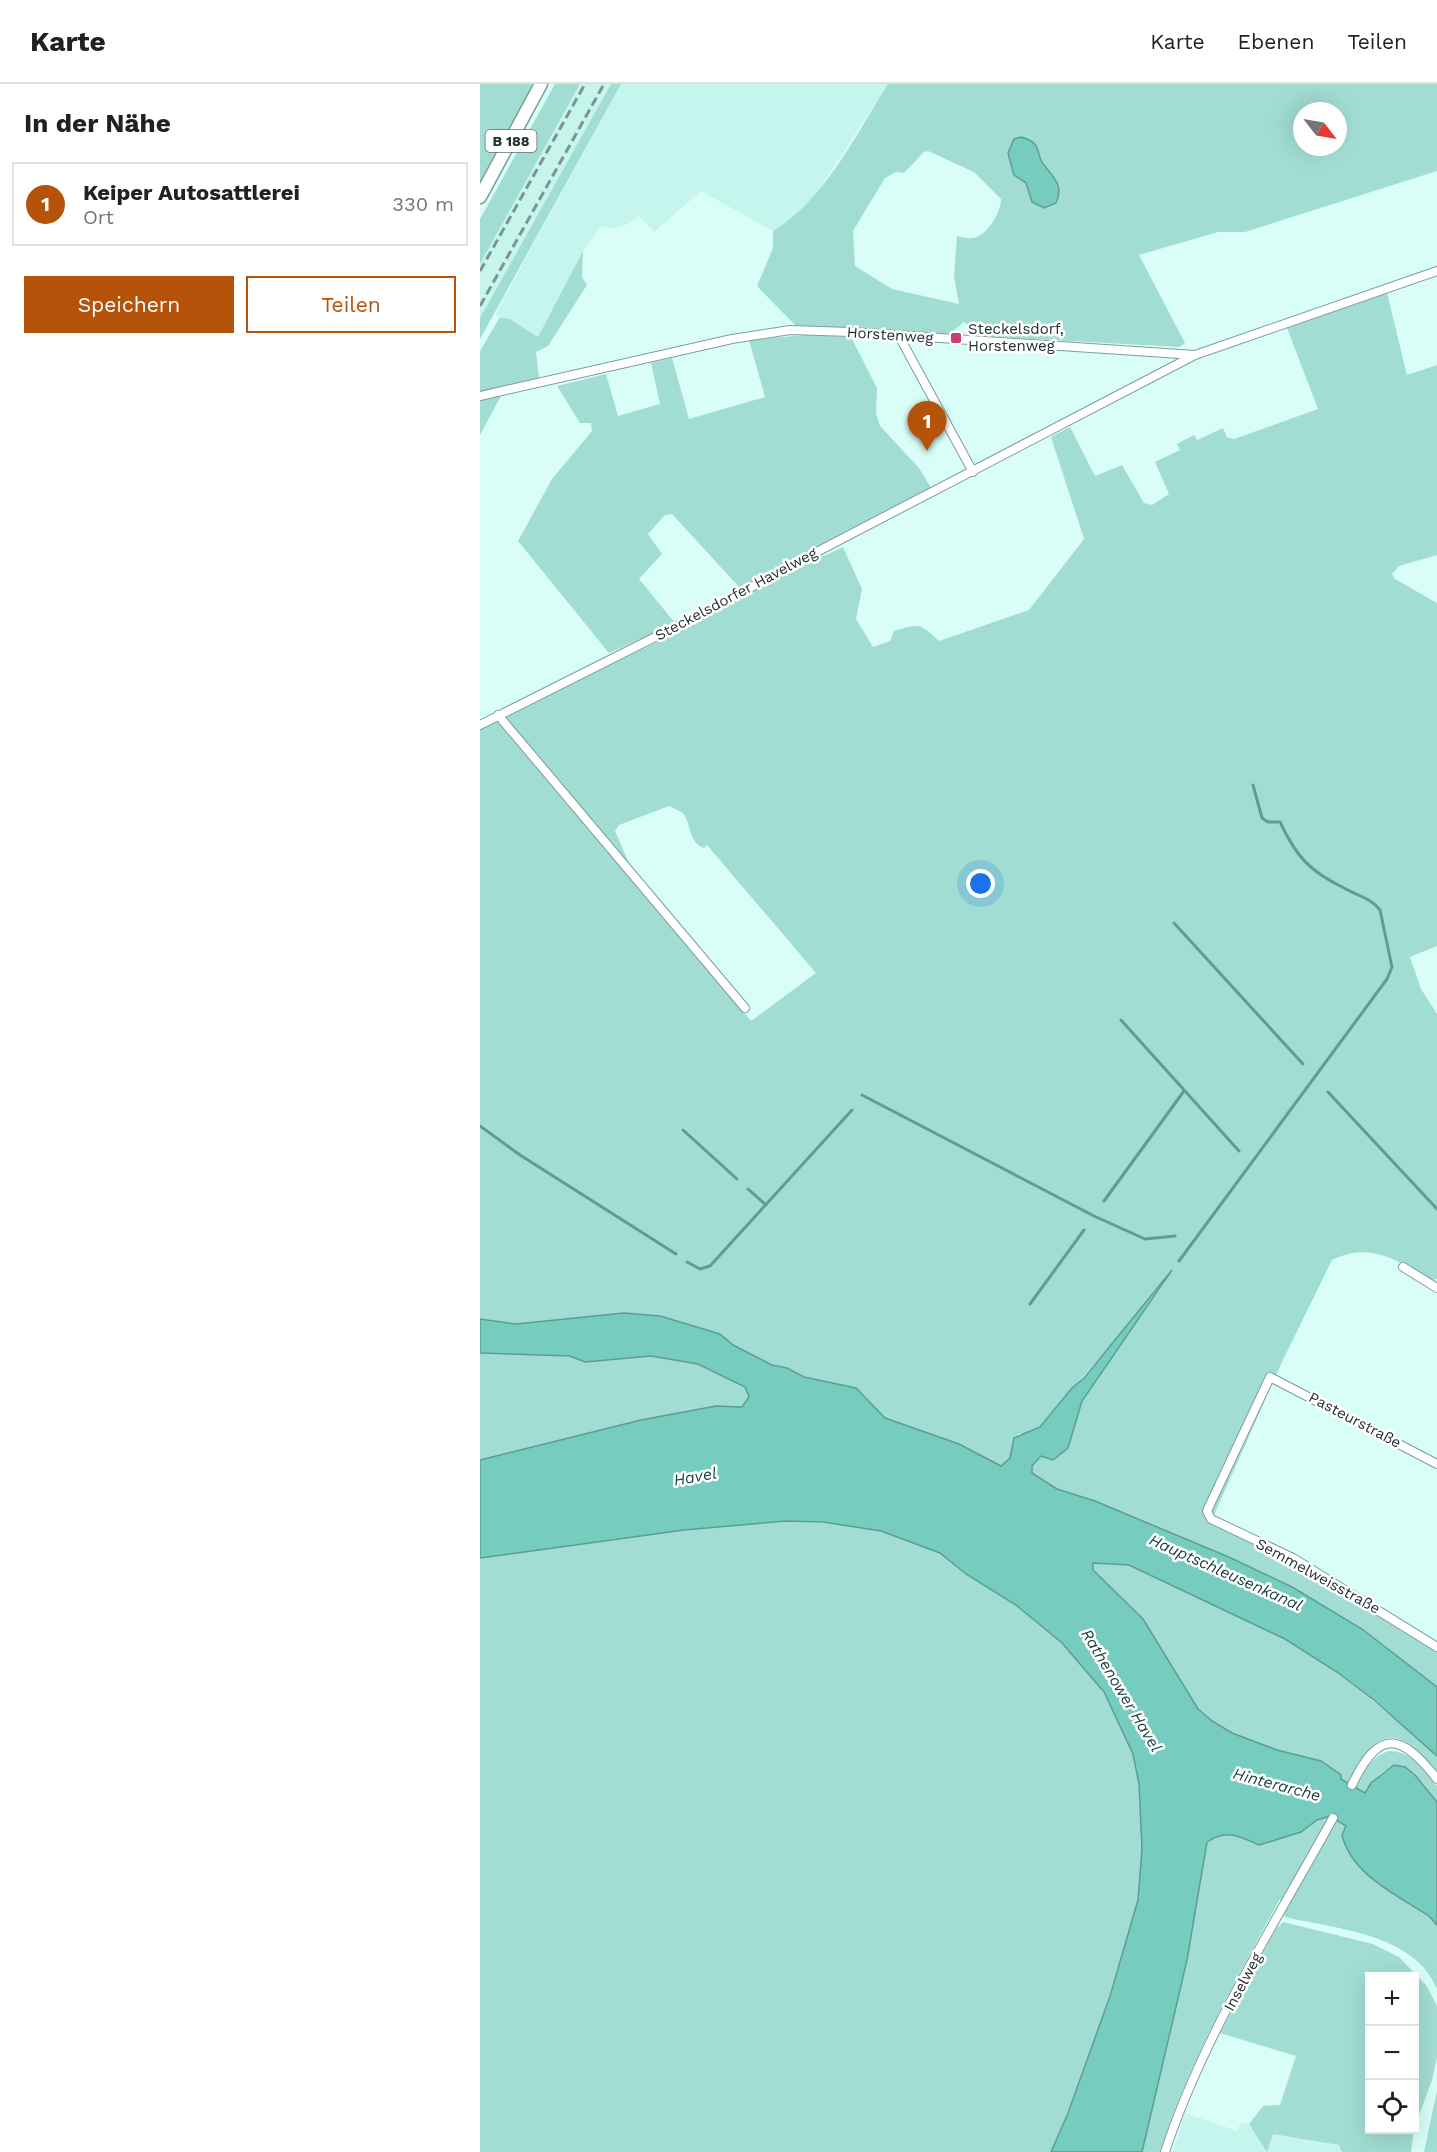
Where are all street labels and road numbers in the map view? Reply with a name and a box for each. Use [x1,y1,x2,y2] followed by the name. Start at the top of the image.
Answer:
[486,130,537,152] road number: B 188
[846,323,934,347] street label: Horstenweg
[652,544,820,644] street label: Steckelsdorfer Havelweg
[1306,1388,1404,1452] street label: Pasteurstraße
[1253,1534,1383,1618] street label: Semmelweisstraße
[1220,1950,1266,2014] street label: Inselweg

